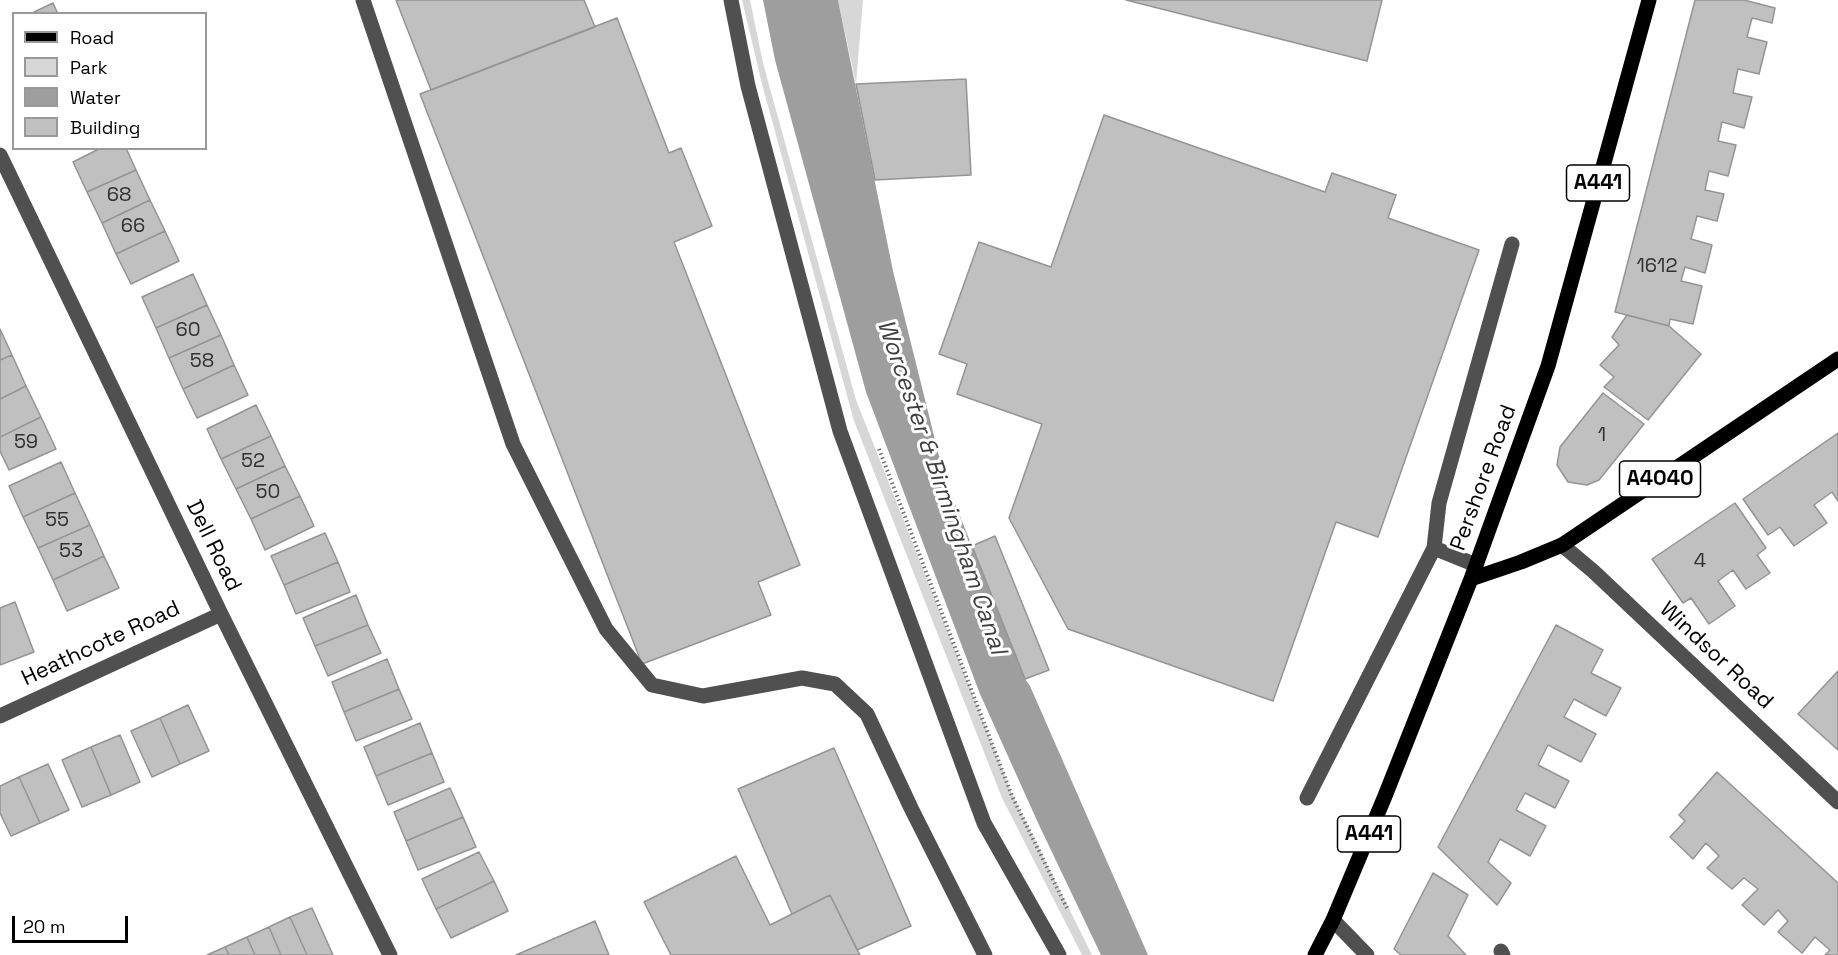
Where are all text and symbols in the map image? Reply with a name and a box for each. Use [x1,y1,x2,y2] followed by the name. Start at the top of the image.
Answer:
[12,12,207,150] legend
[70,26,114,49] text: Road
[70,56,107,79] text: Park
[70,86,121,109] text: Water
[70,116,140,139] text: Building
[1566,165,1630,201] road number: A441
[107,184,131,208] house number: 68
[121,215,145,239] house number: 66
[1637,255,1677,279] house number: 1612
[870,316,1012,658] water label: Worcester & Birmingham Canal
[175,319,201,343] house number: 60
[190,350,214,374] house number: 58
[1445,401,1523,555] street label: Pershore Road
[1598,424,1606,448] house number: 1
[14,431,38,455] house number: 59
[241,450,265,474] house number: 52
[1620,461,1700,497] road number: A4040
[256,481,280,505] house number: 50
[180,496,246,596] street label: Dell Road
[45,509,69,533] house number: 55
[59,540,83,564] house number: 53
[1694,550,1706,574] house number: 4
[18,596,184,692] street label: Heathcote Road
[1654,597,1778,715] street label: Windsor Road
[1338,816,1400,852] road number: A441
[15,904,130,942] scale bar
[23,915,66,938] text: 20 m

